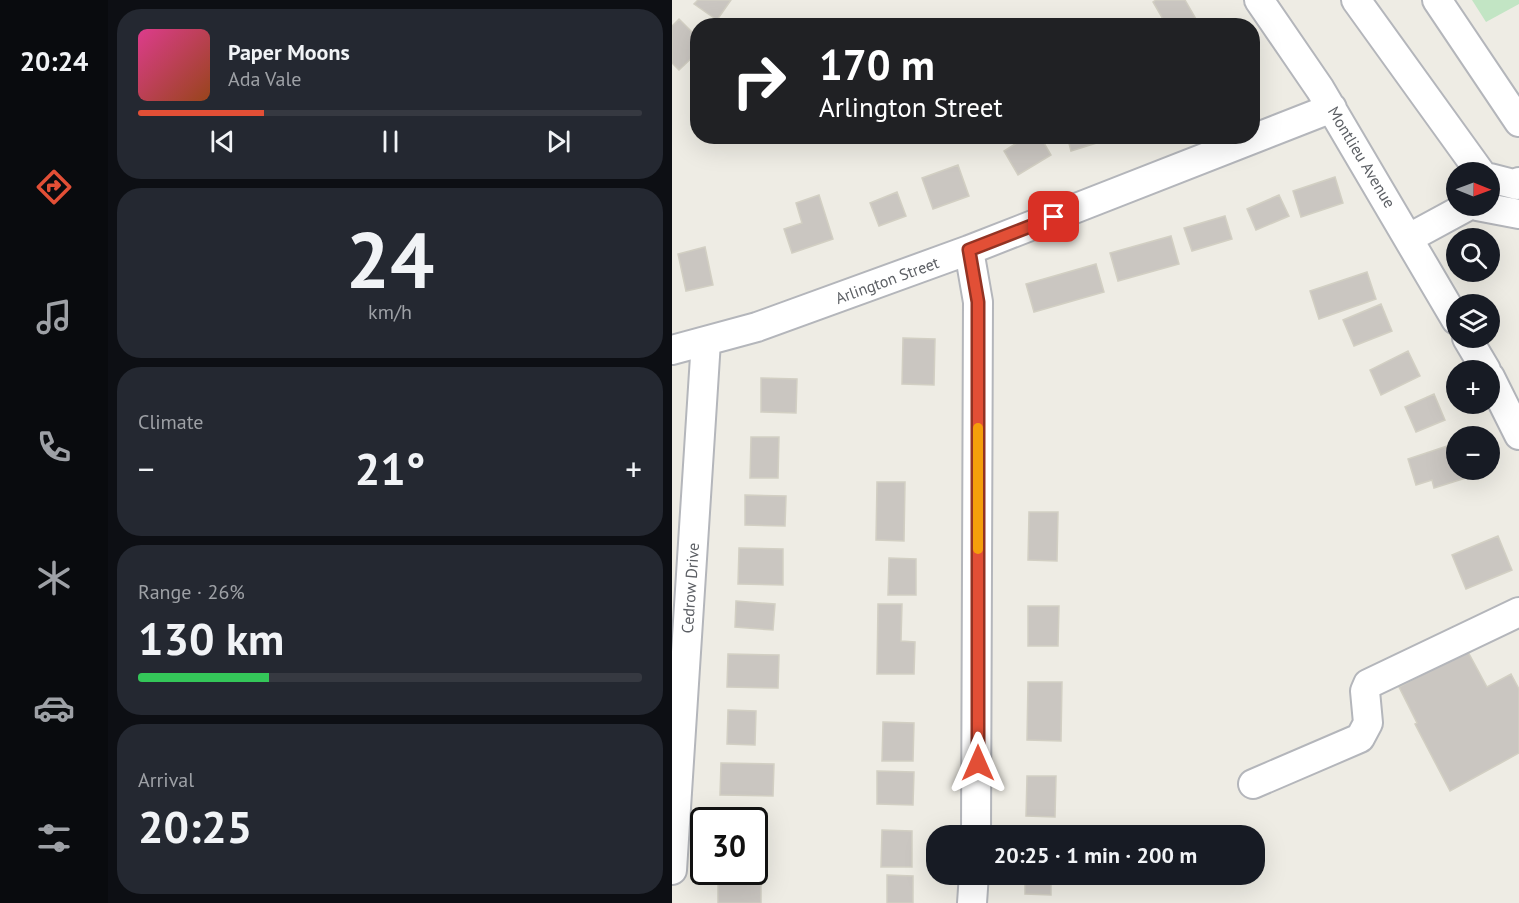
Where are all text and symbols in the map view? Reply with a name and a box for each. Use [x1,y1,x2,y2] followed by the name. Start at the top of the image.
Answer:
[819,37,935,92] text: 170 m
[228,38,350,66] text: Paper Moons
[720,42,798,120] icon: right
[20,44,88,78] text: 20:24
[228,66,301,92] text: Ada Vale
[819,90,1003,124] text: Arlington Street
[1324,103,1400,211] street label: Montlieu Avenue
[206,125,239,158] icon: previous
[374,125,407,158] icon: pause
[542,125,575,158] icon: next
[1446,162,1500,216] north arrow
[1446,162,1500,480] map controls
[33,166,75,208] icon: directions
[1028,191,1079,242] pin
[1037,200,1070,233] icon: arrive
[346,209,434,310] text: 24
[1446,228,1500,282] button: search
[832,252,942,308] street label: Arlington Street
[1446,294,1500,348] button: layers
[33,296,75,338] icon: music
[368,299,412,325] text: km/h
[1446,360,1500,414] button: +
[138,409,204,435] text: Climate
[33,426,75,468] icon: phone
[1446,426,1500,480] button: −
[355,439,425,497] text: 21°
[138,447,155,490] text: −
[625,447,642,490] text: +
[677,542,703,634] street label: Cedrow Drive
[33,557,75,599] icon: climate
[138,579,245,605] text: Range · 26%
[138,609,284,667] text: 130 km
[33,687,75,729] icon: car
[946,731,1010,795] position arrow
[138,767,194,793] text: Arrival
[138,797,252,855] text: 20:25
[690,807,768,885] speed limit sign: 30
[33,817,75,859] icon: filters
[994,841,1197,869] text: 20:25 · 1 min · 200 m

